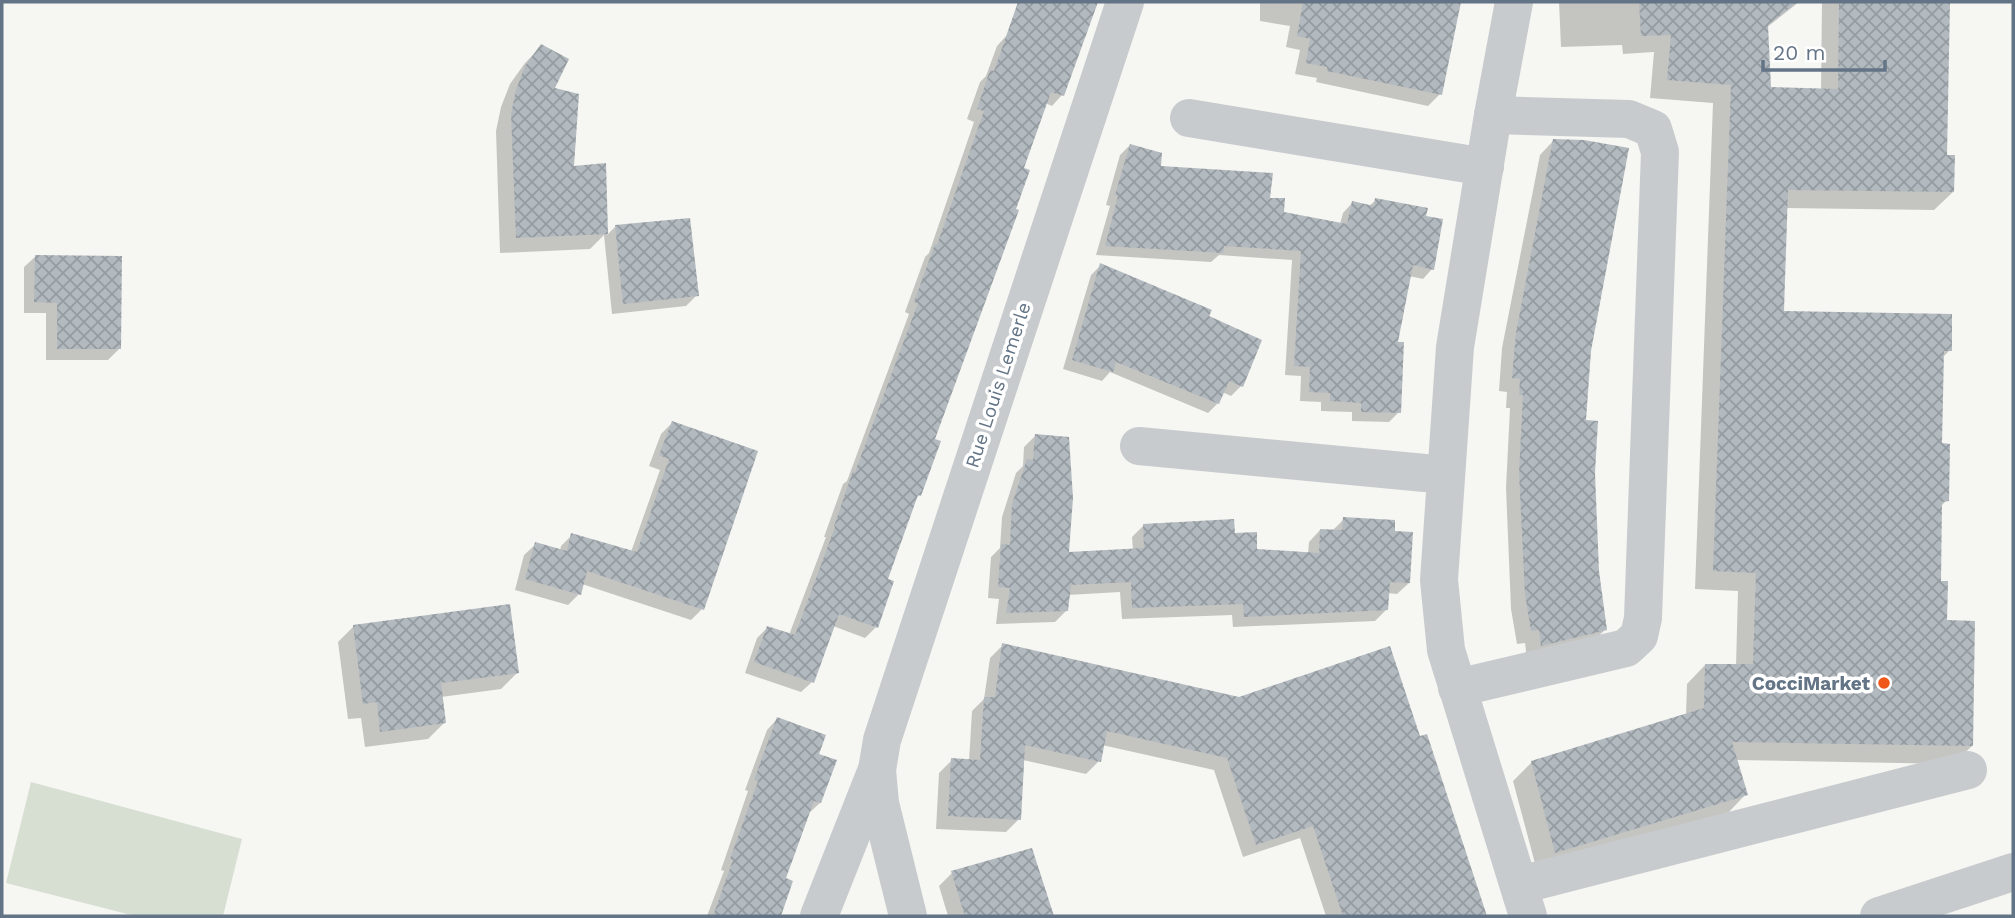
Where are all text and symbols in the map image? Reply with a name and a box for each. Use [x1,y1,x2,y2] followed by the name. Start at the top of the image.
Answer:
[1763,28,1885,72] scale bar
[1773,40,1825,65] text: 20 m
[960,299,1036,471] street label: Rue Louis Lemerle
[1752,672,1871,695] place label: CocciMarket
[1876,675,1892,691] marker: CocciMarket

